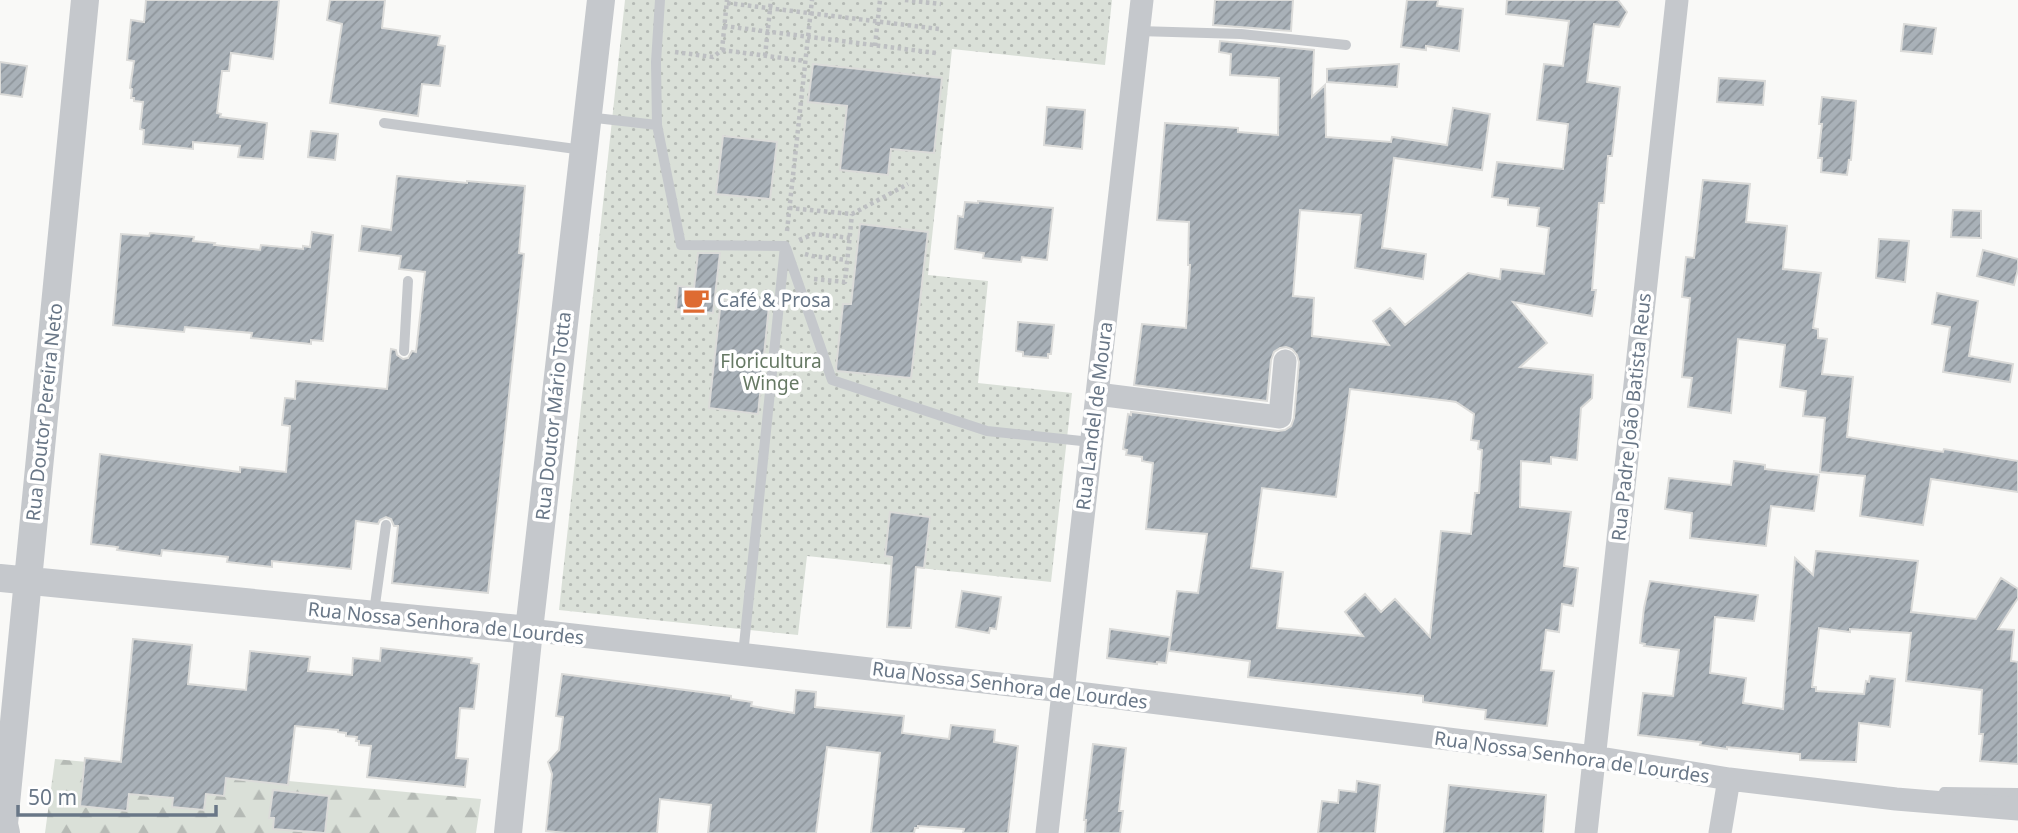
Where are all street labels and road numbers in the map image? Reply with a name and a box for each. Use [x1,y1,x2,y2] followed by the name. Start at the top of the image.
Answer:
[1605,292,1657,542] street label: Rua Padre João Batista Reus
[20,302,68,522] street label: Rua Doutor Pereira Neto
[529,310,577,522] street label: Rua Doutor Mário Totta
[1070,320,1118,512] street label: Rua Landel de Moura
[307,596,585,650] street label: Rua Nossa Senhora de Lourdes
[871,655,1149,715] street label: Rua Nossa Senhora de Lourdes
[1433,725,1711,789] street label: Rua Nossa Senhora de Lourdes

